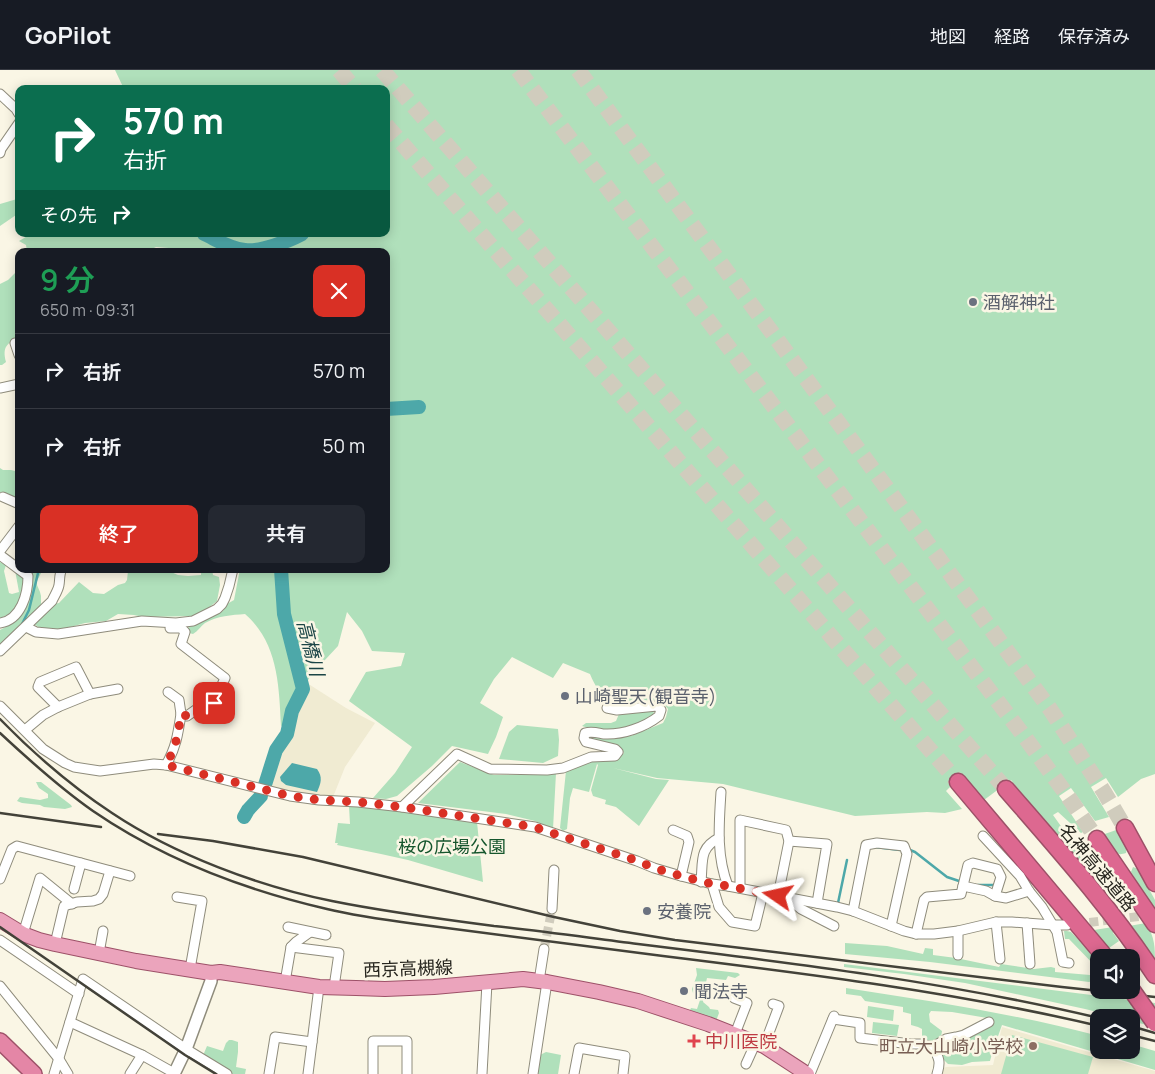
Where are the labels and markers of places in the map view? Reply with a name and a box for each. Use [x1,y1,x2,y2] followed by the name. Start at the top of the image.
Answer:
[983,290,1055,314] place label: 酒解神社
[967,296,979,308] marker: 酒解神社
[193,682,235,724] pin
[575,684,716,708] place label: 山崎聖天(観音寺)
[559,690,571,702] marker: 山崎聖天(観音寺)
[657,899,711,923] place label: 安養院
[641,905,653,917] marker: 安養院
[694,979,748,1003] place label: 聞法寺
[678,985,690,997] marker: 聞法寺
[705,1029,777,1053] place label: 中川医院
[687,1034,701,1048] marker: 中川医院
[879,1034,1023,1058] place label: 町立大山崎小学校
[1027,1040,1039,1052] marker: 町立大山崎小学校

